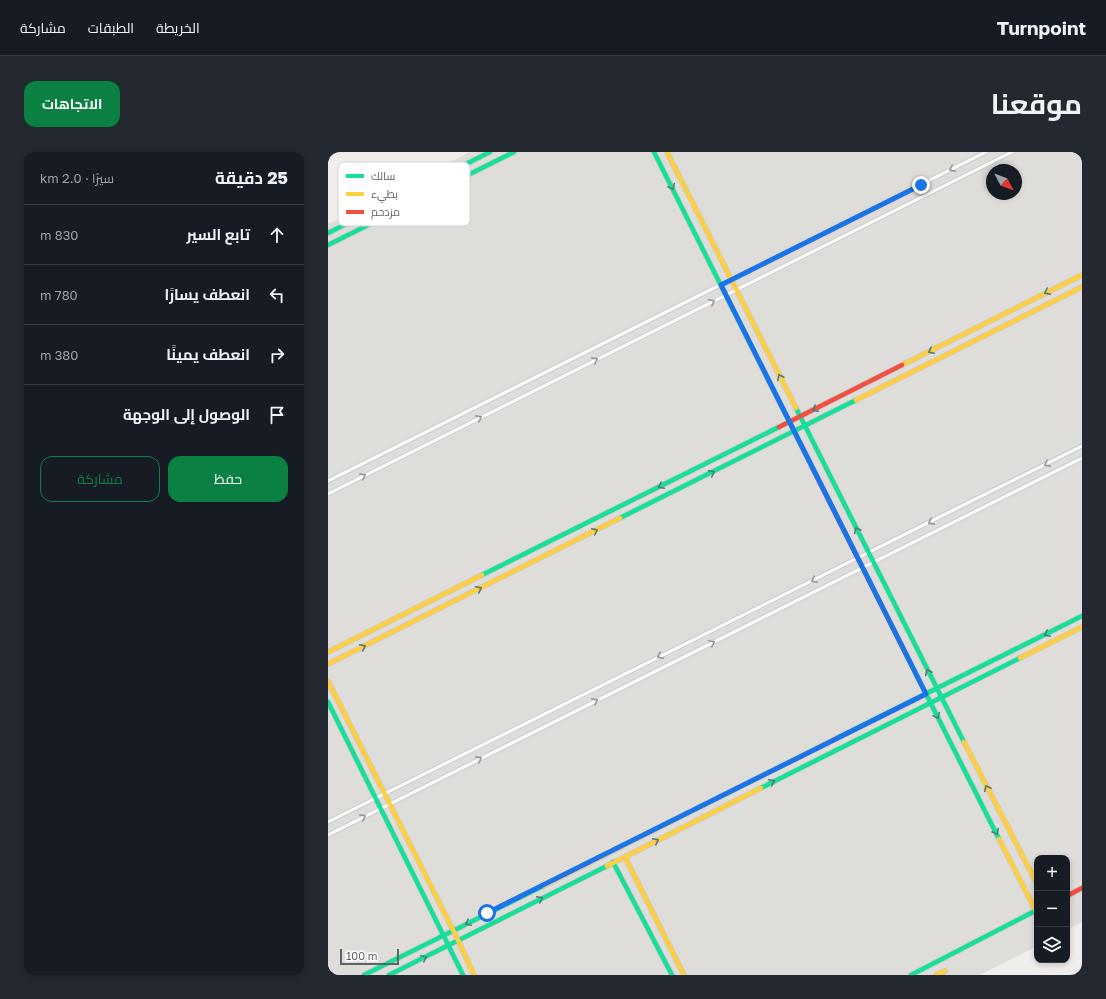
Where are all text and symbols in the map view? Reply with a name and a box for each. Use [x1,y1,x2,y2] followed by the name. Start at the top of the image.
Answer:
[997,16,1086,39] text: Turnpoint
[20,19,66,36] text: مشاركة
[88,19,134,36] text: الطبقات
[156,19,200,36] text: الخريطة
[24,81,120,127] button: الاتجاهات
[991,87,1082,120] text: موقعنا
[338,162,470,226] legend
[986,164,1022,200] north arrow
[948,165,956,172] one-way arrow
[215,167,288,188] text: 25 دقيقة
[371,169,395,182] text: سالك
[40,170,114,186] text: سيرًا · 2.0 km
[912,176,930,194] route end
[667,183,675,190] one-way arrow
[371,187,398,203] text: بطيء
[371,205,400,220] text: مزدحم
[266,224,288,246] icon: ahead
[187,225,250,243] text: تابع السير
[40,227,78,243] text: 830 m
[266,284,288,306] icon: left
[164,285,250,303] text: انعطف يسارًا
[40,287,78,303] text: 780 m
[1044,288,1051,295] one-way arrow
[708,299,715,307] one-way arrow
[266,344,288,366] icon: right
[166,345,250,363] text: انعطف يمينًا
[928,346,935,353] one-way arrow
[40,347,78,363] text: 380 m
[591,357,599,365] one-way arrow
[777,373,785,381] one-way arrow
[266,404,288,426] icon: arrive
[811,404,819,412] one-way arrow
[123,405,250,423] text: الوصول إلى الوجهة
[475,415,482,423] one-way arrow
[40,456,160,502] button: مشاركة
[168,456,288,502] button: حفظ
[1044,459,1051,466] one-way arrow
[708,470,715,478] one-way arrow
[359,474,366,481] one-way arrow
[657,481,665,489] one-way arrow
[928,517,935,524] one-way arrow
[854,527,862,535] one-way arrow
[591,528,599,536] one-way arrow
[811,575,819,582] one-way arrow
[475,586,482,594] one-way arrow
[1044,629,1051,636] one-way arrow
[708,640,715,648] one-way arrow
[359,644,366,652] one-way arrow
[657,651,665,659] one-way arrow
[925,668,933,676] one-way arrow
[591,698,599,706] one-way arrow
[932,712,940,720] one-way arrow
[475,756,482,764] one-way arrow
[768,779,775,787] one-way arrow
[984,784,991,792] one-way arrow
[359,814,366,822] one-way arrow
[991,828,999,835] one-way arrow
[652,838,659,845] one-way arrow
[1034,855,1070,963] map controls
[1034,855,1070,891] button: +
[1034,891,1070,927] button: −
[536,896,543,904] one-way arrow
[478,904,496,922] route start
[464,918,472,926] one-way arrow
[1034,927,1070,963] button: layers
[340,947,399,966] scale bar
[346,949,377,962] text: 100 m
[419,955,427,962] one-way arrow

